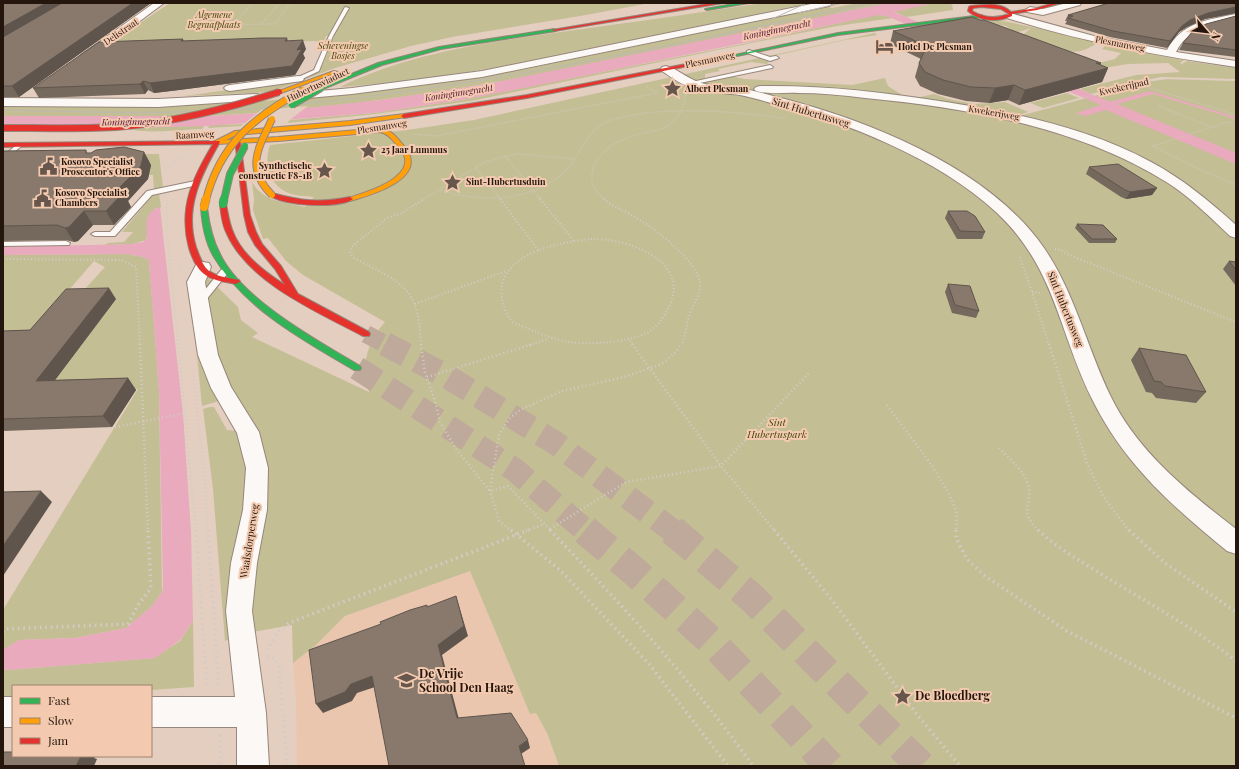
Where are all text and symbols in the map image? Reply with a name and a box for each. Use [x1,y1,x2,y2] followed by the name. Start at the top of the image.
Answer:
[187,8,241,31] park label: Algemene Begraafplaats
[1187,12,1227,52] north arrow
[101,15,141,47] street label: Delistraat
[741,16,813,42] water label: Koninginnegracht
[1208,30,1225,44] text: N
[1094,32,1146,54] street label: Plesmanweg
[875,37,895,57] hotel icon: Hotel De Plesman
[317,39,368,61] park label: Scheveningse Bosjes
[898,40,972,52] place label: Hotel De Plesman
[684,48,736,70] street label: Plesmanweg
[284,64,351,104] street label: Hubertusviaduct
[1098,74,1150,98] street label: Kwekerijpad
[662,79,682,99] place icon: Albert Plesman
[423,81,495,103] water label: Koninginnegracht
[684,82,749,94] place label: Albert Plesman
[771,94,852,131] street label: Sint Hubertusweg
[968,102,1021,122] street label: Kwekerijweg
[101,114,171,128] water label: Koninginnegracht
[356,116,408,136] street label: Plesmanweg
[175,127,215,141] street label: Raamweg
[358,140,378,160] place icon: 25 Jaar Lummus
[381,143,447,155] place label: 25 Jaar Lummus
[61,155,140,177] place label: Kosovo Specialist Prosecutor's Office
[38,157,58,177] public building icon: Kosovo Specialist Prosecutor's Office
[239,159,312,181] place label: Synthetische constructie F8-1B
[315,161,335,181] place icon: Synthetische constructie F8-1B
[443,172,463,192] place icon: Sint-Hubertusduin
[466,175,546,187] place label: Sint-Hubertusduin
[55,186,128,208] place label: Kosovo Specialist Chambers
[32,188,52,208] public building icon: Kosovo Specialist Chambers
[1044,269,1088,350] street label: Sint Hubertusweg
[746,415,807,441] park label: Sint Hubertuspark
[236,502,262,580] street label: Waalsdorperweg
[419,665,514,695] place label: De Vrije School Den Haag
[396,671,416,691] school or university icon: De Vrije School Den Haag
[12,685,152,757] legend
[892,686,912,706] place icon: De Bloedberg
[915,687,990,703] place label: De Bloedberg
[48,692,71,708] text: Fast
[48,712,74,728] text: Slow
[47,732,69,748] text: Jam

